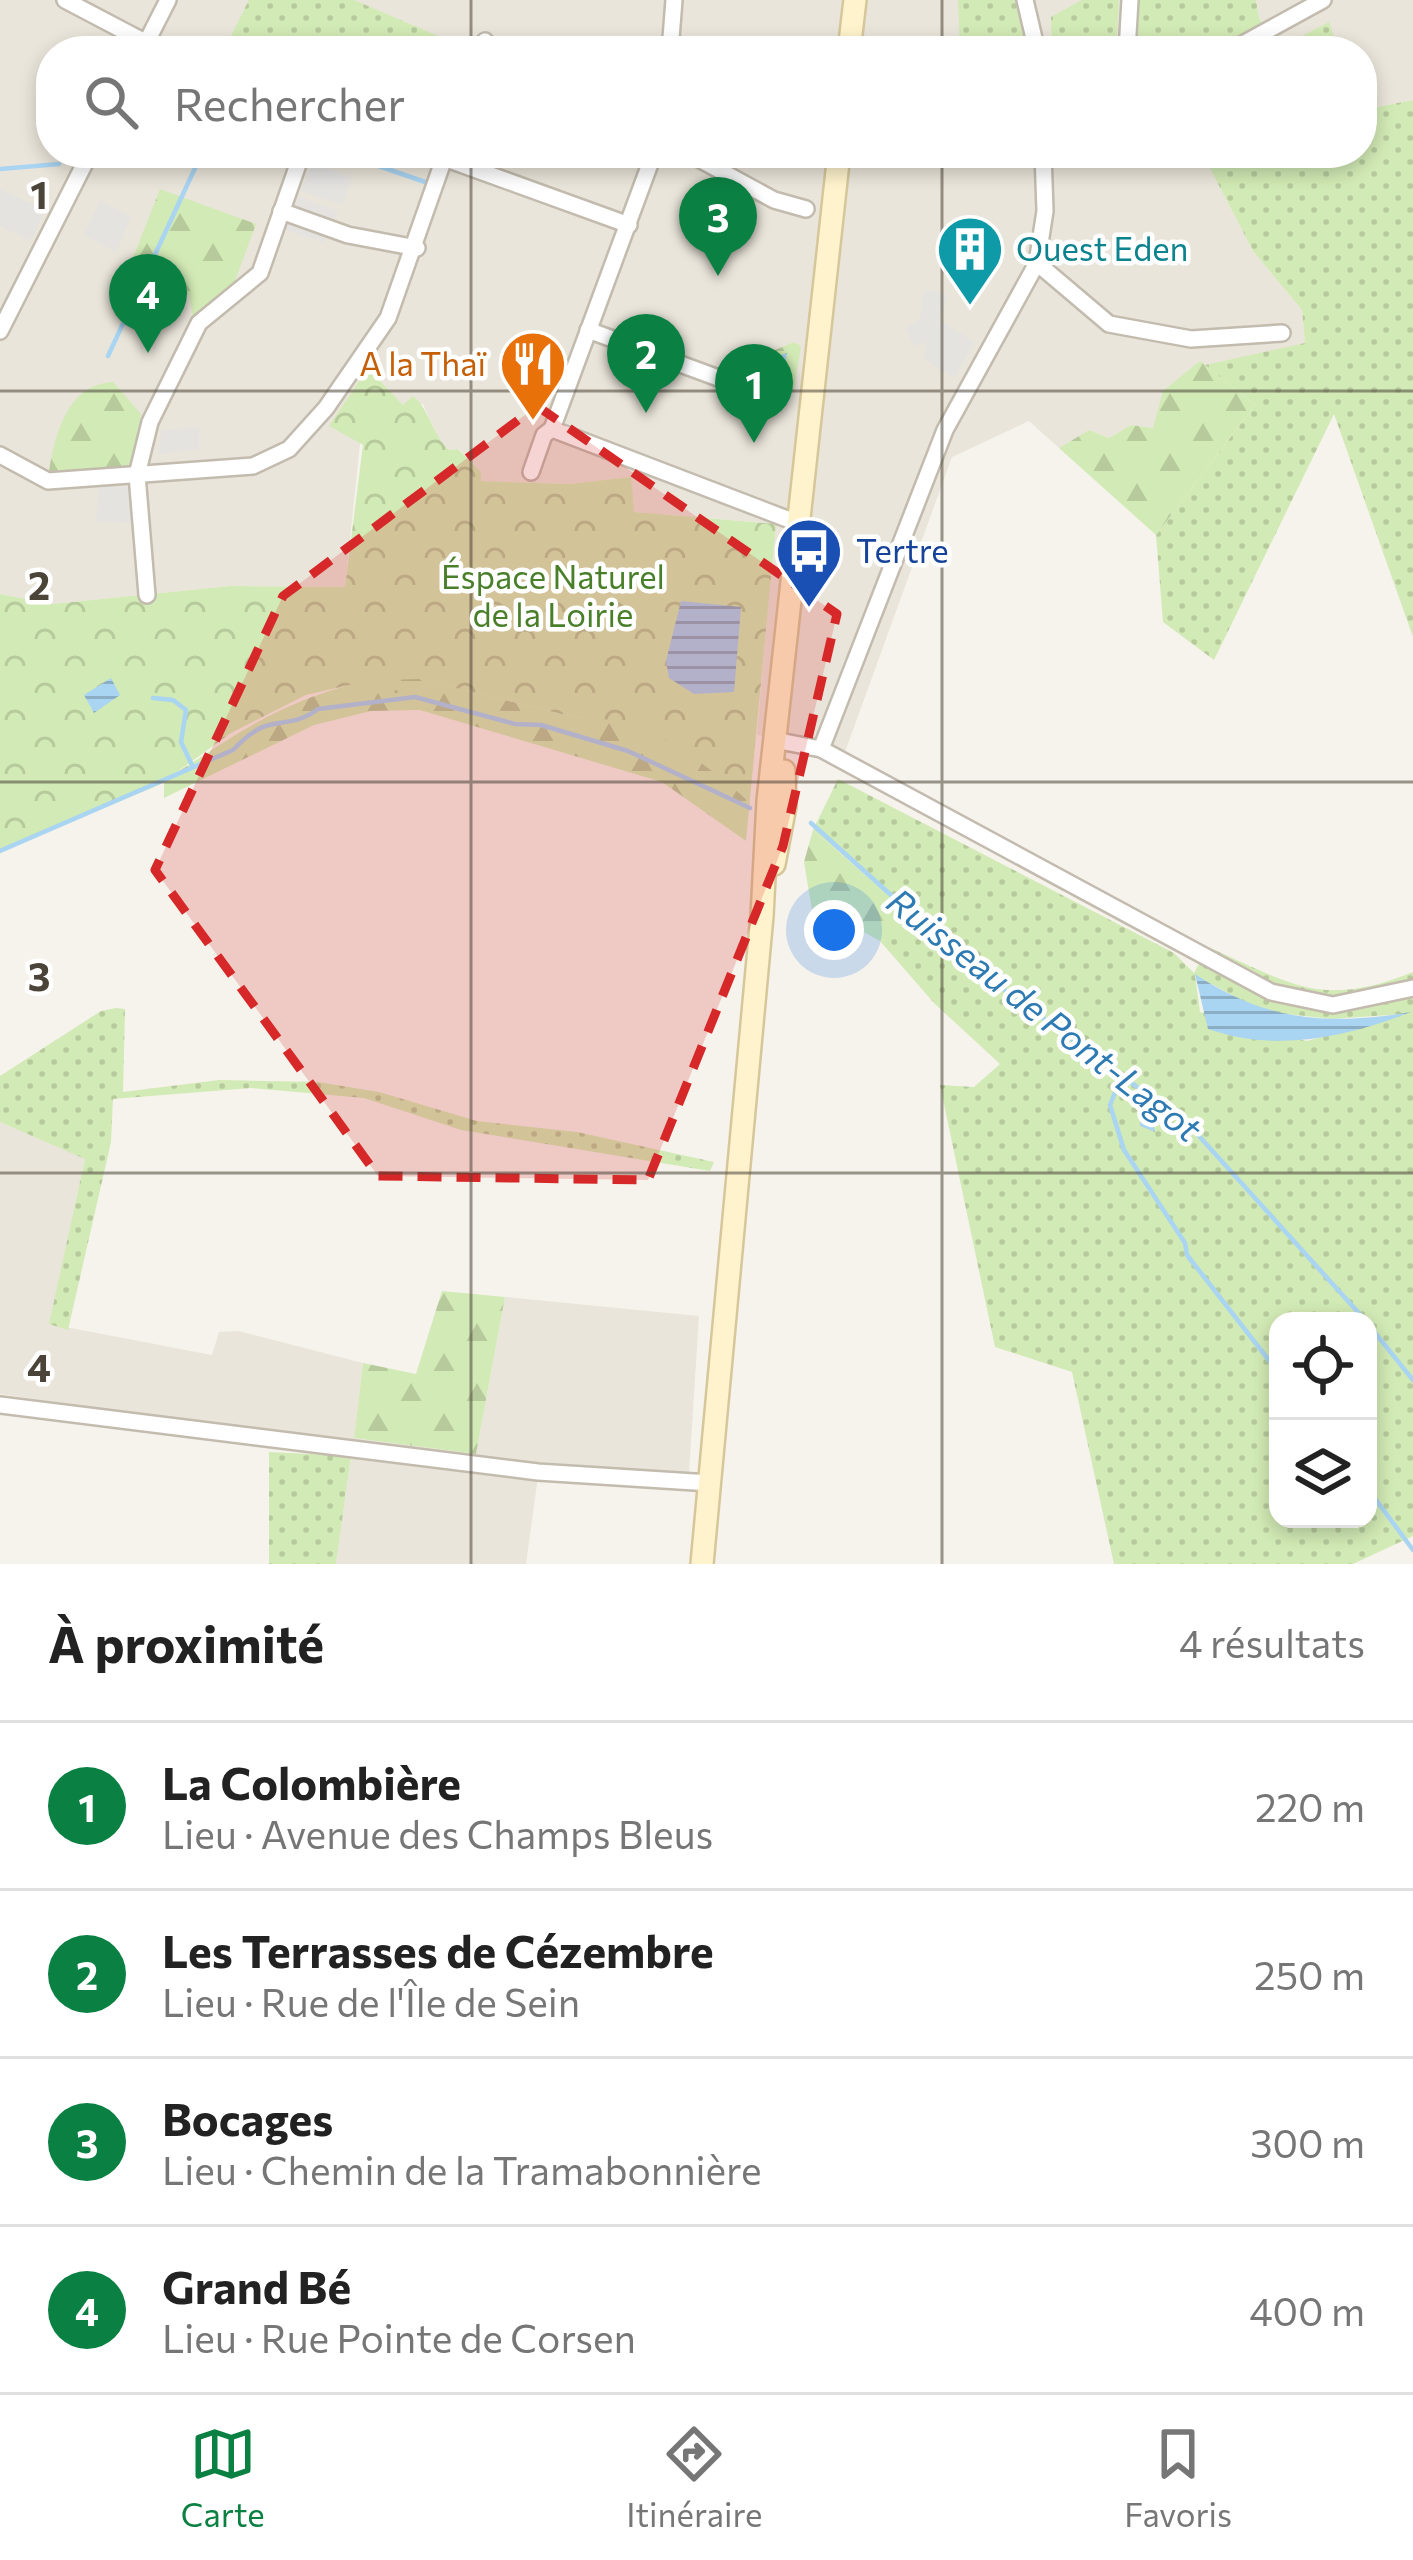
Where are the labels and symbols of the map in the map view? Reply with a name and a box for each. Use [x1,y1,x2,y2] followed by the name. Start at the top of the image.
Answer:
[30,169,48,217] text: 1
[679,177,757,276] pin: 3
[935,214,1005,308] building icon: Ouest Eden
[1016,227,1189,268] place label: Ouest Eden
[109,254,187,353] pin: 4
[607,314,685,413] pin: 2
[498,329,568,423] restaurant icon: A la Thaï
[359,342,487,383] place label: A la Thaï
[715,344,793,443] pin: 1
[774,516,844,610] bus stop icon: Tertre
[856,529,949,570] place label: Tertre
[441,555,665,634] park label: Éspace Naturel de la Loirie
[28,560,50,608] text: 2
[880,877,1212,1150] water label: Ruisseau de Pont-Lagot
[804,900,864,960] your location
[28,951,50,999] text: 3
[27,1342,51,1390] text: 4

